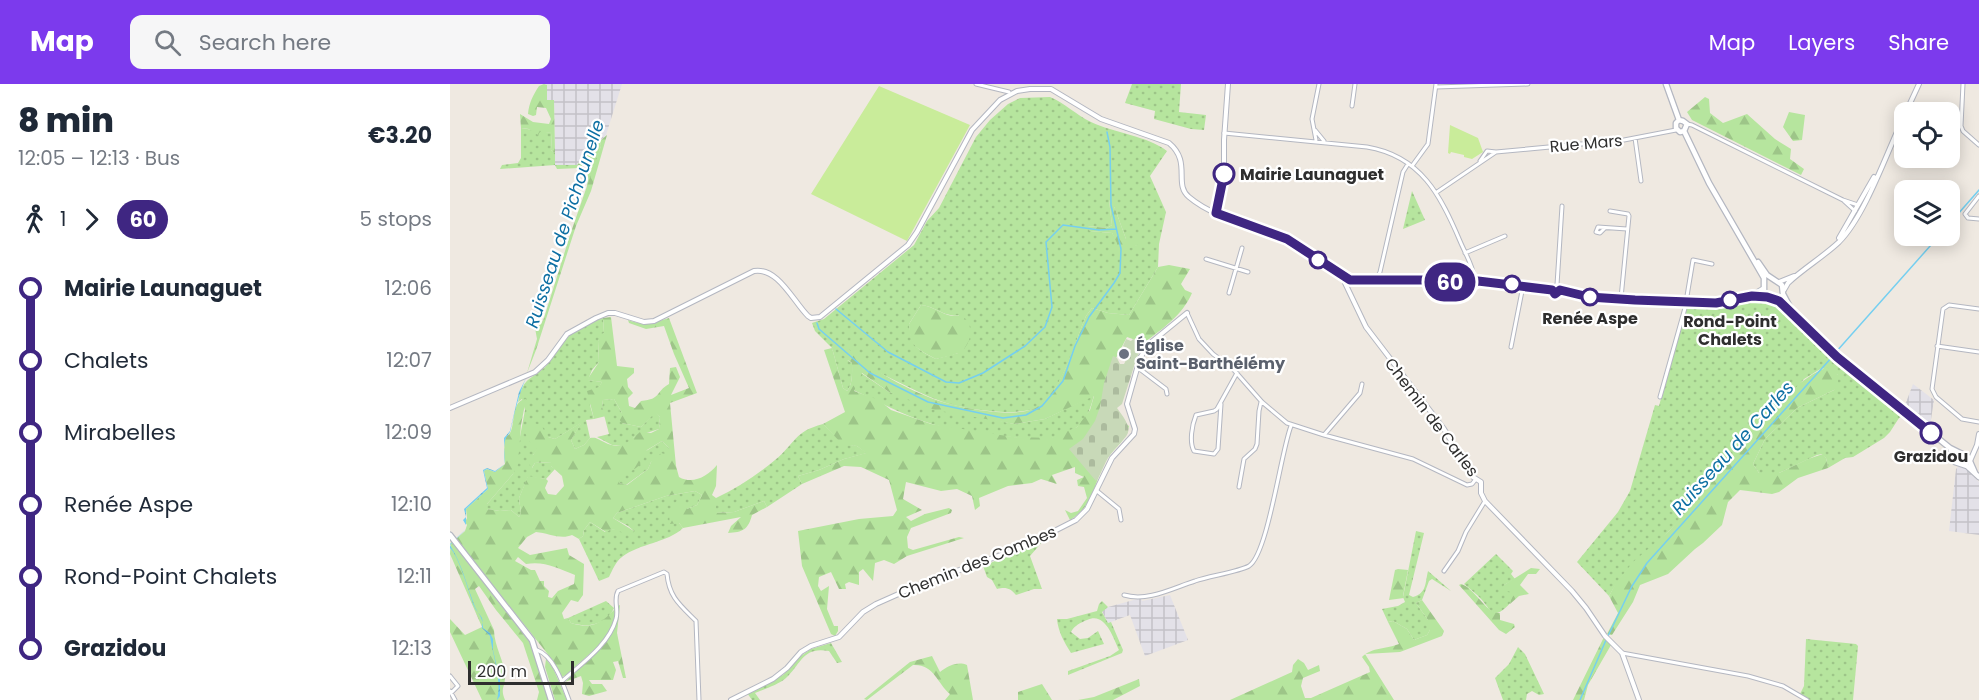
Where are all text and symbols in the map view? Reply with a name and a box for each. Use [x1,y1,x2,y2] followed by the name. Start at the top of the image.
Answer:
[130,15,550,69] search box
[30,22,94,61] text: Map
[151,26,184,59] icon: search
[199,27,331,58] text: Search here
[1709,28,1755,57] text: Map
[1788,28,1855,57] text: Layers
[1888,28,1949,57] text: Share
[18,97,114,144] text: 8 min
[1894,102,1960,246] map controls
[1894,102,1960,168] button: locate
[519,116,610,331] water label: Ruisseau de Pichounelle
[368,120,432,151] text: €3.20
[1549,129,1623,158] street label: Rue Mars
[18,144,180,172] text: 12:05 – 12:13 · Bus
[1213,163,1235,185] marker: Mairie Launaguet
[1240,163,1384,186] place label: Mairie Launaguet
[1894,180,1960,246] button: layers
[18,203,51,236] icon: walk
[75,203,108,236] icon: forward
[60,205,66,233] text: 1
[129,205,156,234] text: 60
[360,205,432,233] text: 5 stops
[1309,251,1327,269] unlabelled marker
[1423,262,1477,302] line badge: 60
[1436,268,1464,297] text: 60
[64,273,262,304] text: Mairie Launaguet
[385,274,432,302] text: 12:06
[1503,275,1521,293] unlabelled marker
[1581,288,1599,306] marker: Renée Aspe
[1721,291,1739,309] marker: Rond-Point Chalets
[1542,307,1638,330] place label: Renée Aspe
[1683,310,1777,351] place label: Rond-Point Chalets
[1136,334,1286,375] place label: Église Saint-Barthélémy
[64,345,148,376] text: Chalets
[386,346,432,374] text: 12:07
[1117,347,1131,361] marker: Église Saint-Barthélémy
[1379,353,1484,482] street label: Chemin de Carles
[1666,375,1800,520] water label: Ruisseau de Carles
[64,417,176,448] text: Mirabelles
[385,418,432,446] text: 12:09
[1920,422,1942,444] marker: Grazidou
[1894,445,1968,468] place label: Grazidou
[64,489,193,520] text: Renée Aspe
[391,490,432,518] text: 12:10
[895,520,1060,605] street label: Chemin des Combes
[64,561,277,592] text: Rond-Point Chalets
[397,562,432,590] text: 12:11
[64,633,166,664] text: Grazidou
[392,634,432,662] text: 12:13
[468,658,574,686] scale bar
[477,660,527,683] text: 200 m

